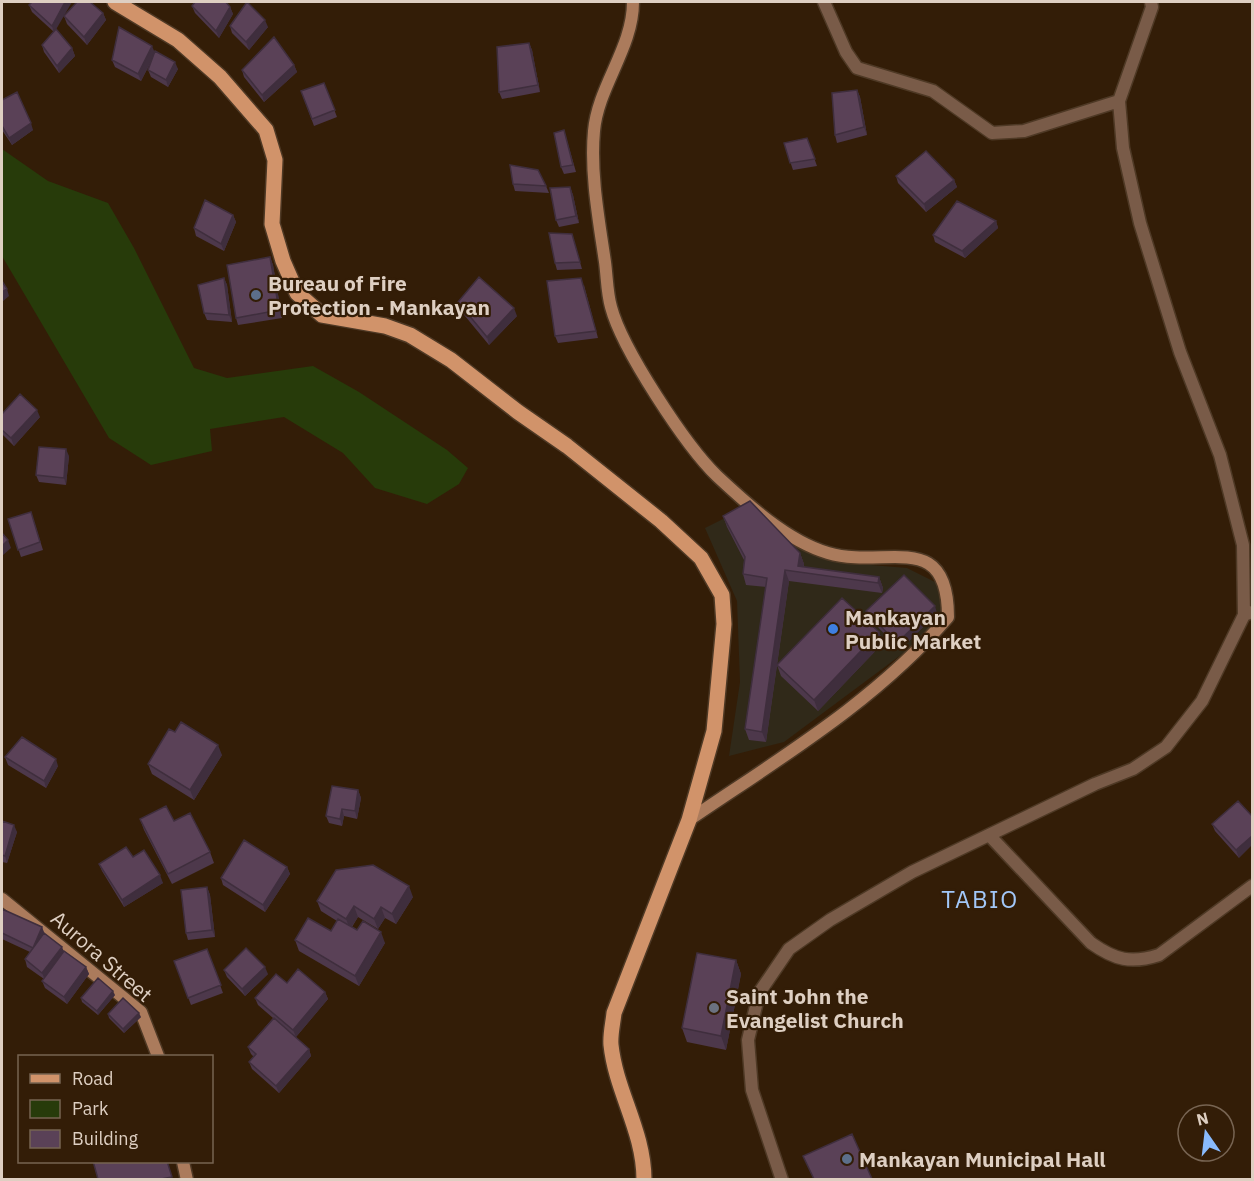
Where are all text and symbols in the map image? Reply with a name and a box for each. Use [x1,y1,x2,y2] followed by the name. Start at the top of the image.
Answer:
[268,269,490,321] place label: Bureau of Fire Protection - Mankayan
[249,288,263,302] marker: Bureau of Fire Protection - Mankayan
[845,603,981,655] place label: Mankayan Public Market
[826,622,840,636] marker: Mankayan Public Market
[941,883,1019,915] district label: TABIO
[45,904,159,1008] street label: Aurora Street
[726,982,904,1034] place label: Saint John the Evangelist Church
[707,1001,721,1015] marker: Saint John the Evangelist Church
[18,1055,213,1163] legend
[72,1067,113,1090] text: Road
[72,1097,109,1120] text: Park
[1176,1103,1236,1163] north arrow
[1194,1107,1210,1130] text: N
[72,1127,139,1150] text: Building
[859,1145,1106,1173] place label: Mankayan Municipal Hall
[840,1152,854,1166] marker: Mankayan Municipal Hall

